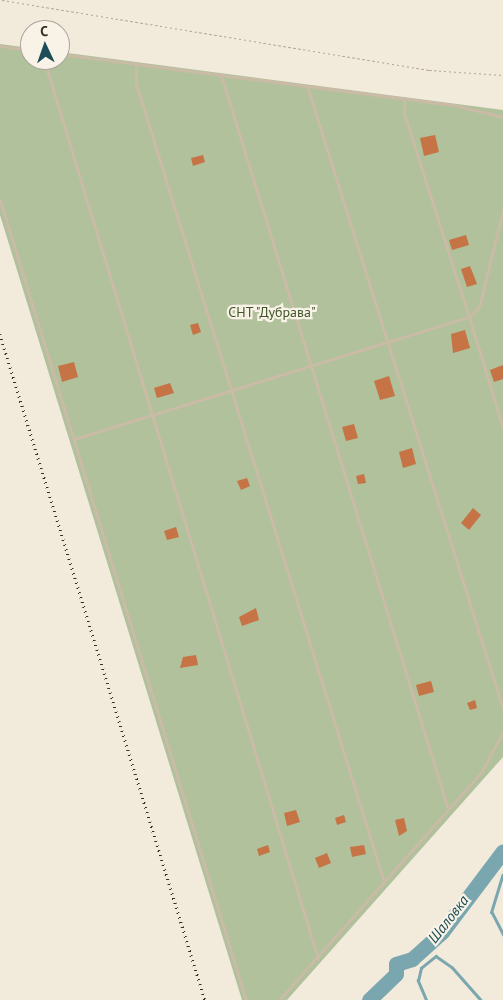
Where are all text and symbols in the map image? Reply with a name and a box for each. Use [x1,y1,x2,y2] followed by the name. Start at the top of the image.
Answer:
[20,20,70,70] north arrow
[40,22,49,40] text: С
[228,304,316,320] park label: СНТ "Дубрава"
[424,892,472,946] water label: Шаловка

